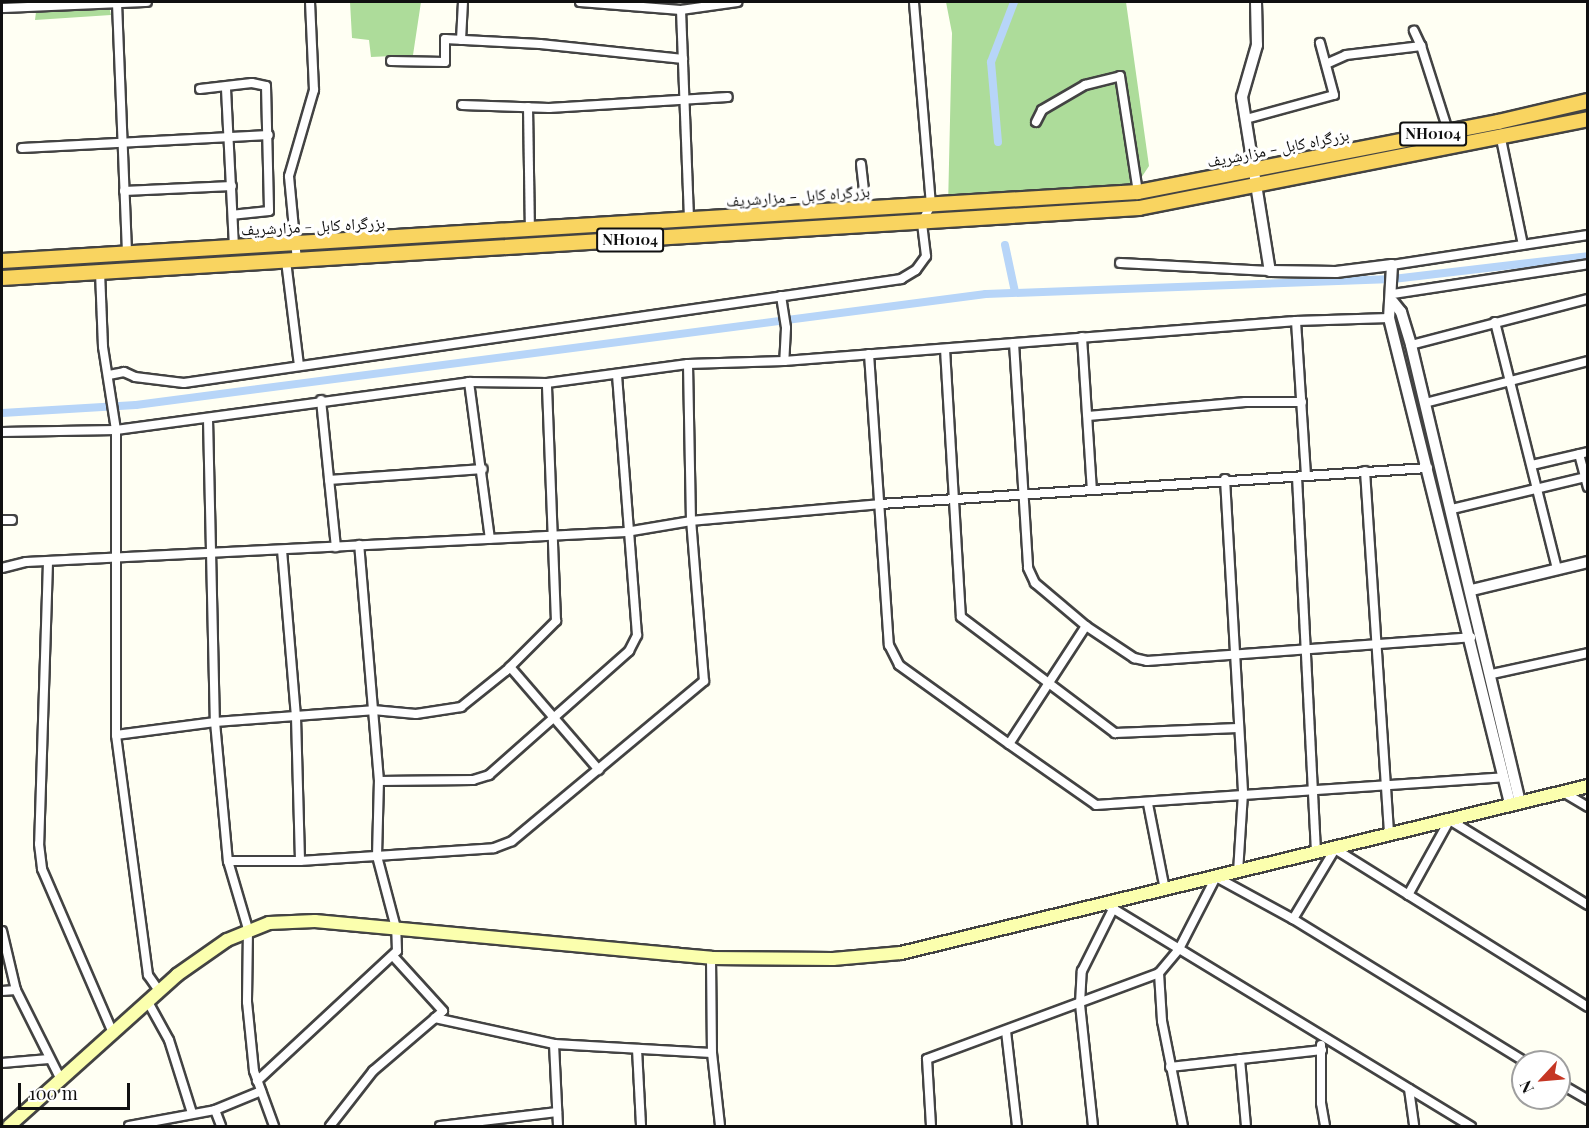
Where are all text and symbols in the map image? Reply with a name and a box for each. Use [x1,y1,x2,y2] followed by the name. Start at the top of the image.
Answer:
[1398,122,1468,146] road number: NH0104
[1205,125,1351,171] street label: بزرگراه کابل - مزارشریف
[725,181,871,211] street label: بزرگراه کابل - مزارشریف
[240,213,386,239] street label: بزرگراه کابل - مزارشریف
[596,228,664,252] road number: NH0104
[1511,1050,1571,1110] north arrow
[21,1071,134,1109] scale bar
[1514,1077,1538,1097] text: N
[29,1081,78,1105] text: 100 m

